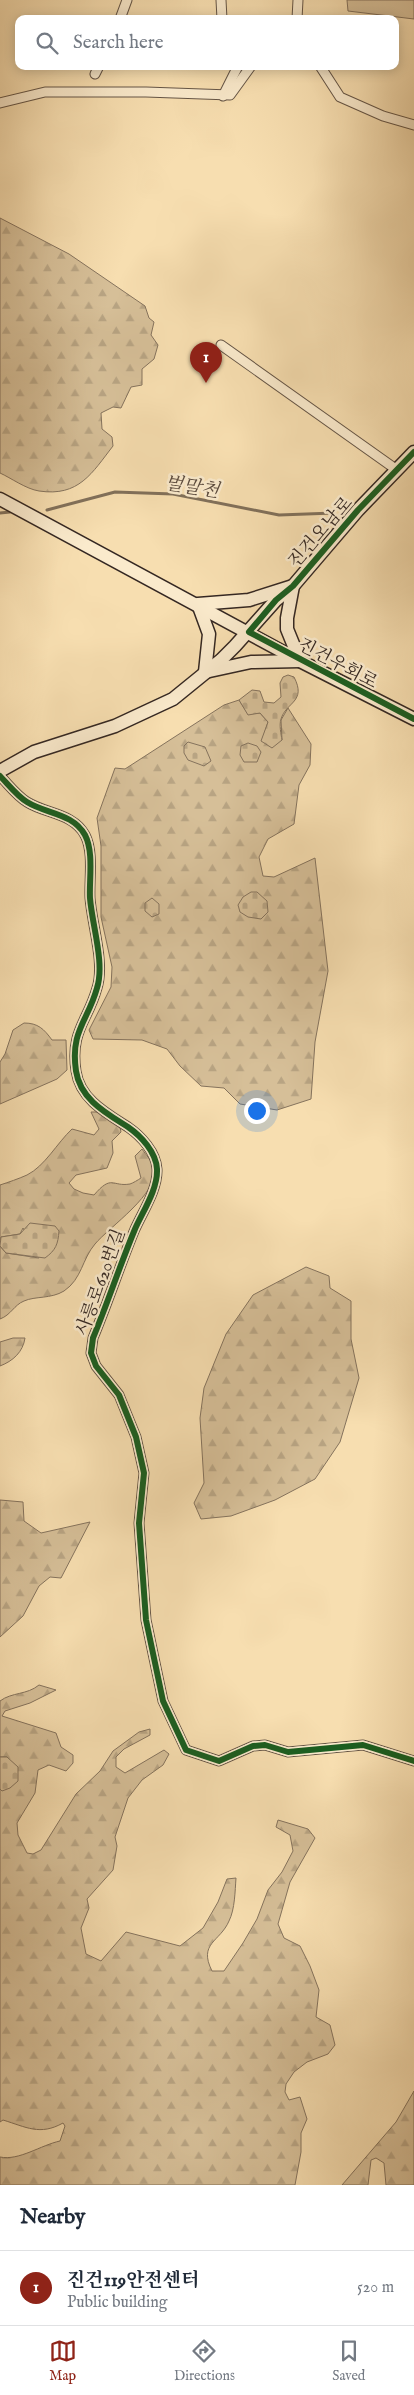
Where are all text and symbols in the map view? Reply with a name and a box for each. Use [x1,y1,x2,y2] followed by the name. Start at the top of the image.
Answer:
[15,15,399,70] search box
[33,29,61,57] icon: search
[73,31,164,55] text: Search here
[190,342,222,383] pin: 1
[163,472,222,504] water label: 벌말천
[284,493,358,573] street label: 진건오남로
[294,634,381,695] street label: 진건우회로
[244,1098,270,1124] your location
[71,1226,131,1339] street label: 사릉로620번길
[20,2204,85,2231] text: Nearby
[67,2269,200,2293] text: 진건119안전센터
[33,2278,39,2298] text: 1
[357,2278,394,2298] text: 520 m
[67,2293,167,2313] text: Public building
[49,2337,77,2385] tab: Map
[174,2337,235,2385] tab: Directions
[332,2337,365,2385] tab: Saved

